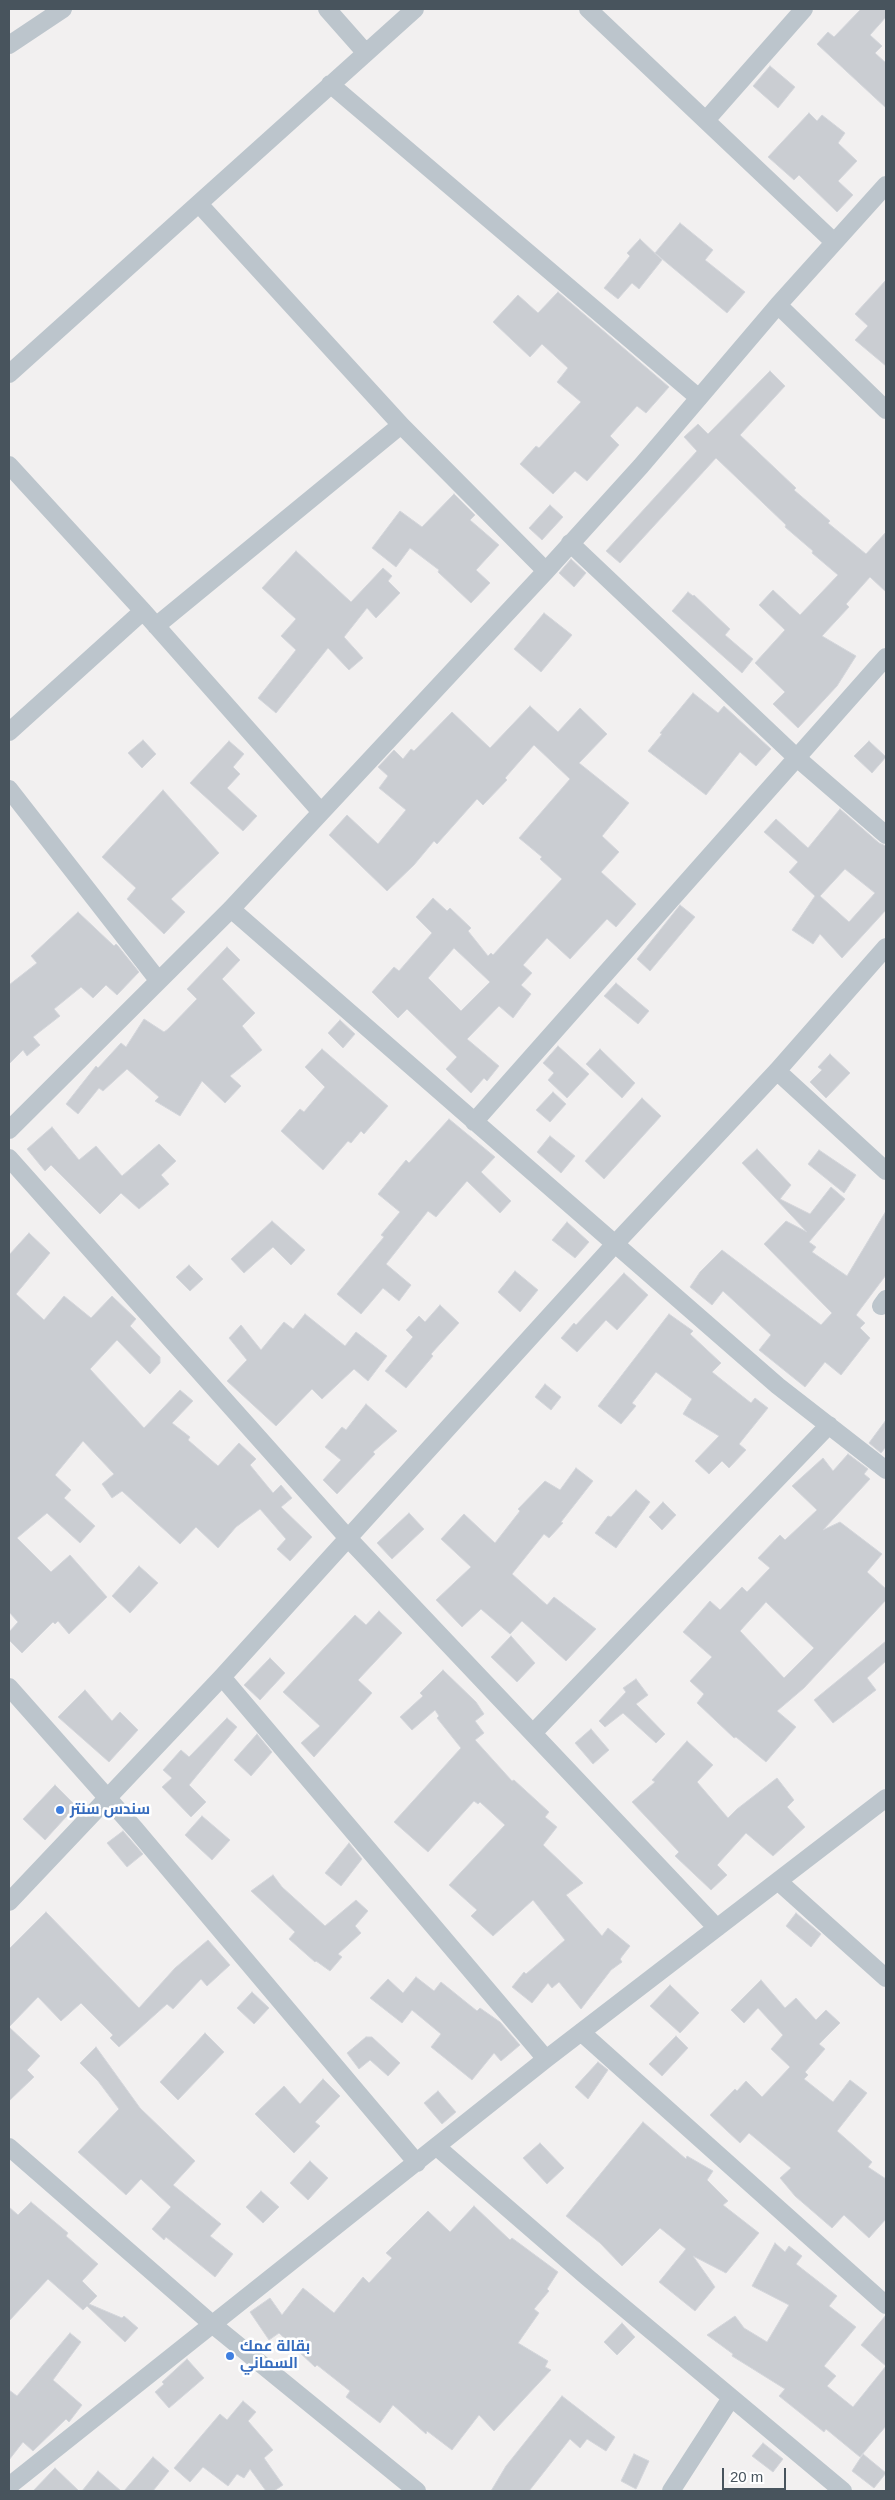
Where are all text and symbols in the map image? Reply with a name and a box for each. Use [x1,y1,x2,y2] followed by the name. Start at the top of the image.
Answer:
[70,1801,150,1819] place label: سندس سنتر
[54,1804,66,1816] marker: سندس سنتر
[240,2338,310,2373] place label: بقالة عمك السماني
[224,2350,236,2362] marker: بقالة عمك السماني
[725,2458,789,2490] scale bar
[730,2468,763,2485] text: 20 m

